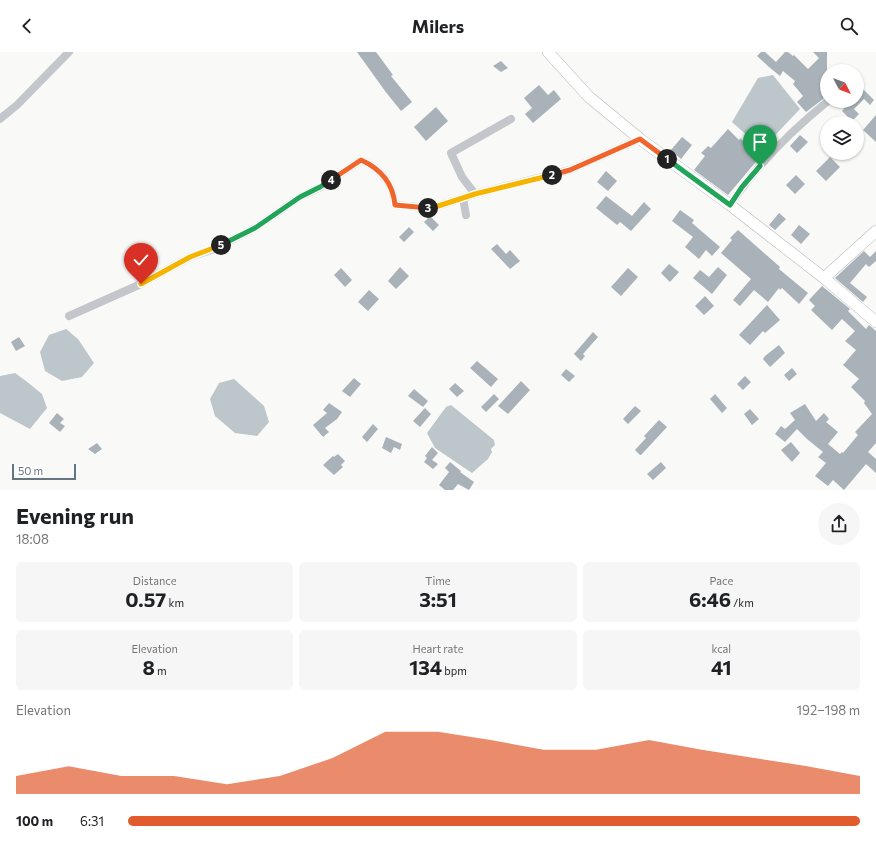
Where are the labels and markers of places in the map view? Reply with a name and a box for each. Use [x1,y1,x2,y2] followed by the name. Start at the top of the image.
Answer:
[743,125,777,166] pin
[657,149,677,169] pin: 1
[542,165,562,185] pin: 2
[321,170,341,190] pin: 4
[418,198,438,218] pin: 3
[211,235,231,255] pin: 5
[124,243,158,284] pin

